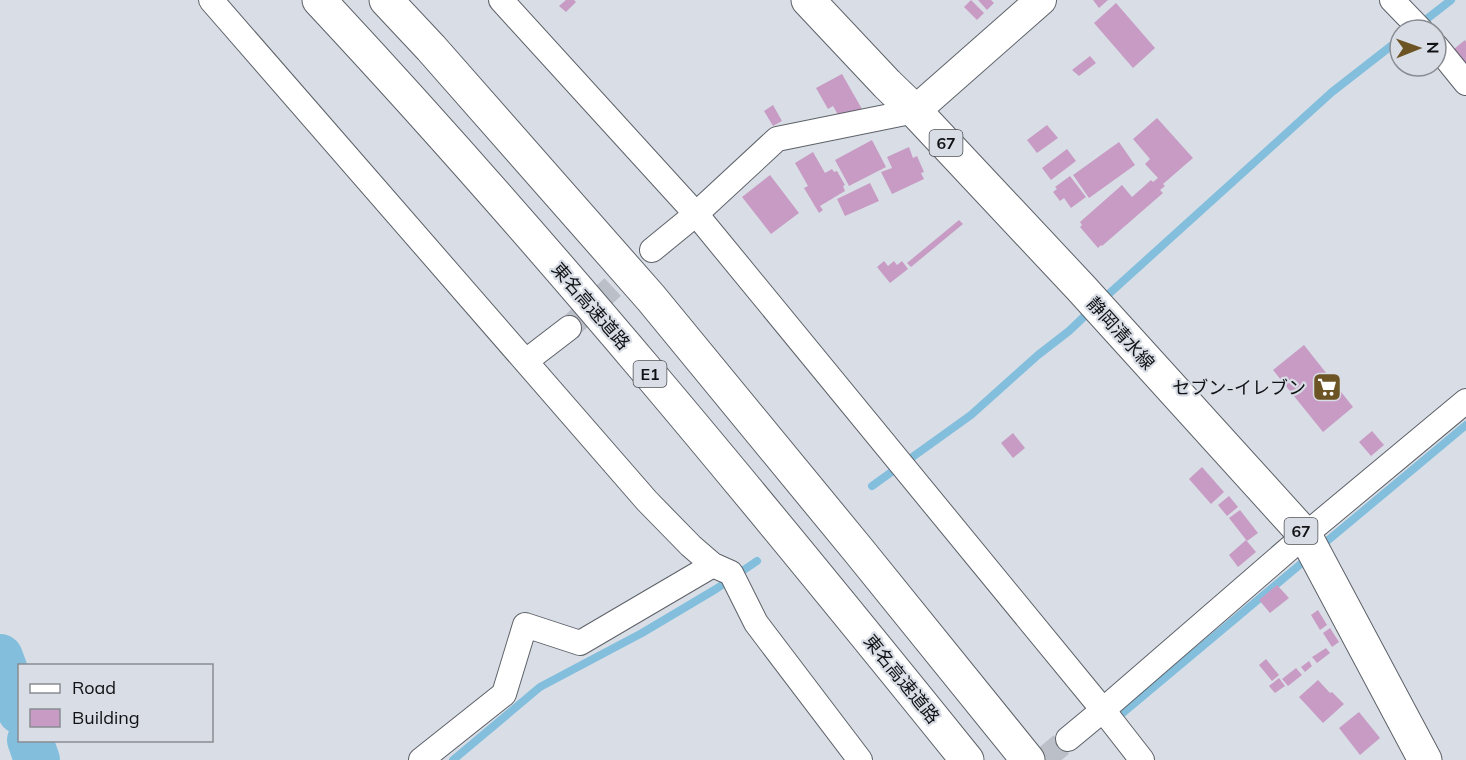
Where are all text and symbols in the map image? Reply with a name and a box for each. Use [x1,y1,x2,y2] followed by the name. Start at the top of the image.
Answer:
[1388,18,1448,78] north arrow
[1423,42,1443,54] text: N
[930,130,962,156] road number: 67
[547,258,635,354] street label: 東名高速道路
[1082,292,1160,374] street label: 静岡清水線
[634,361,666,387] road number: E1
[1311,371,1343,403] supermarket icon: セブン-イレブン
[1172,376,1306,399] place label: セブン-イレブン
[1284,518,1318,544] road number: 67
[859,630,945,728] street label: 東名高速道路
[18,664,213,742] legend
[72,676,116,699] text: Road
[72,706,140,729] text: Building

